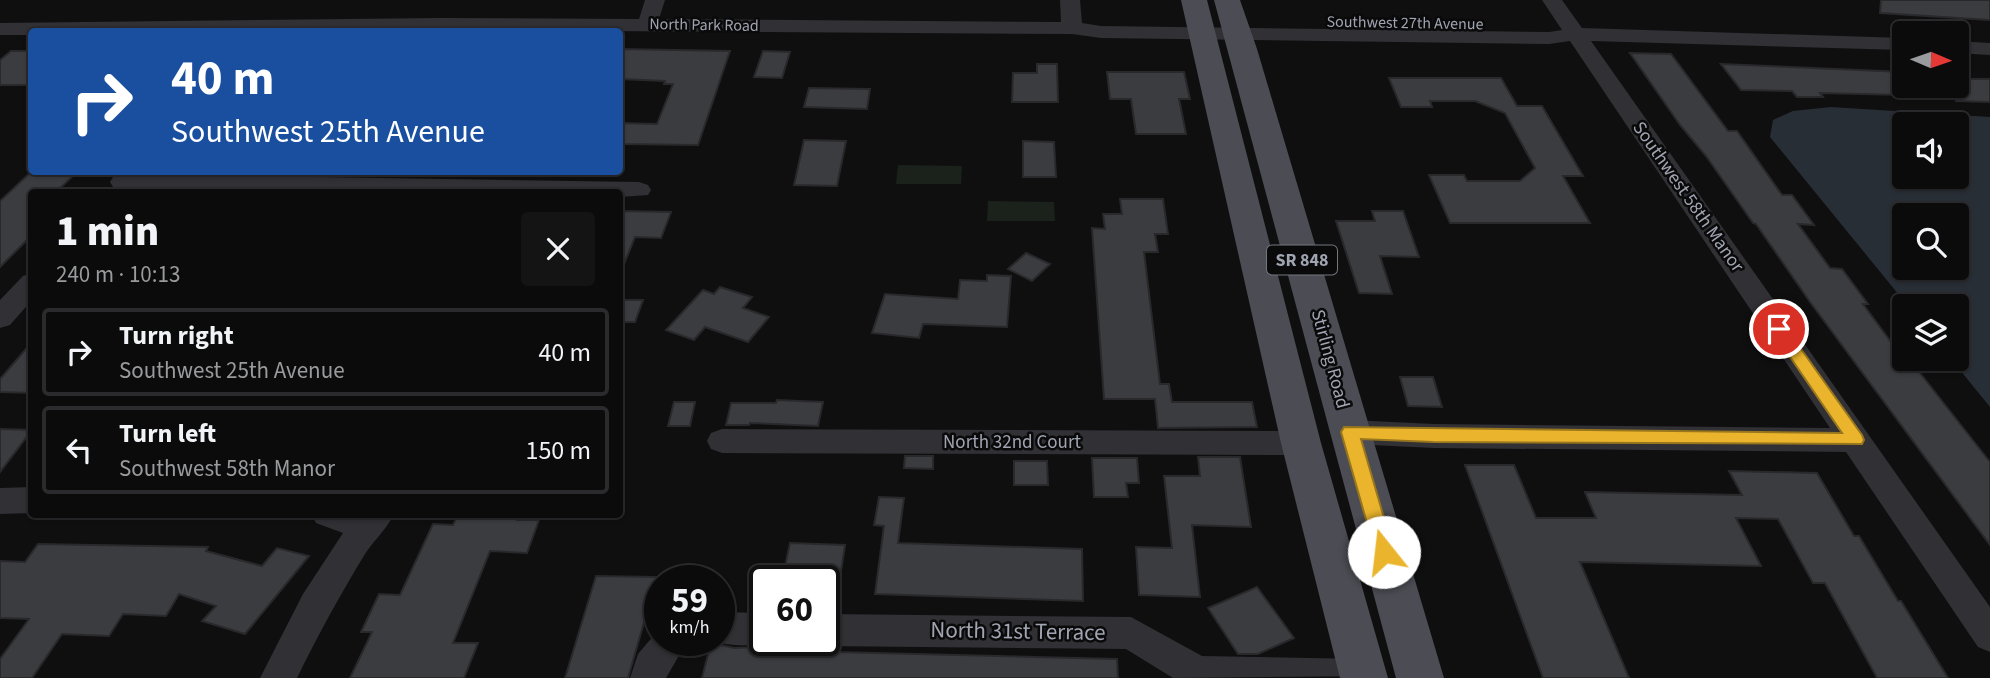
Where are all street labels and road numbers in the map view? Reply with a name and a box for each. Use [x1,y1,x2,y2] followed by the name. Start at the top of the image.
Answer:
[1326,11,1484,35] street label: Southwest 27th Avenue
[649,13,759,37] street label: North Park Road
[1626,116,1750,278] street label: Southwest 58th Manor
[1267,246,1337,274] road number: SR 848
[1304,307,1356,411] street label: Stirling Road
[943,429,1082,456] street label: North 32nd Court
[930,613,1106,649] street label: North 31st Terrace

